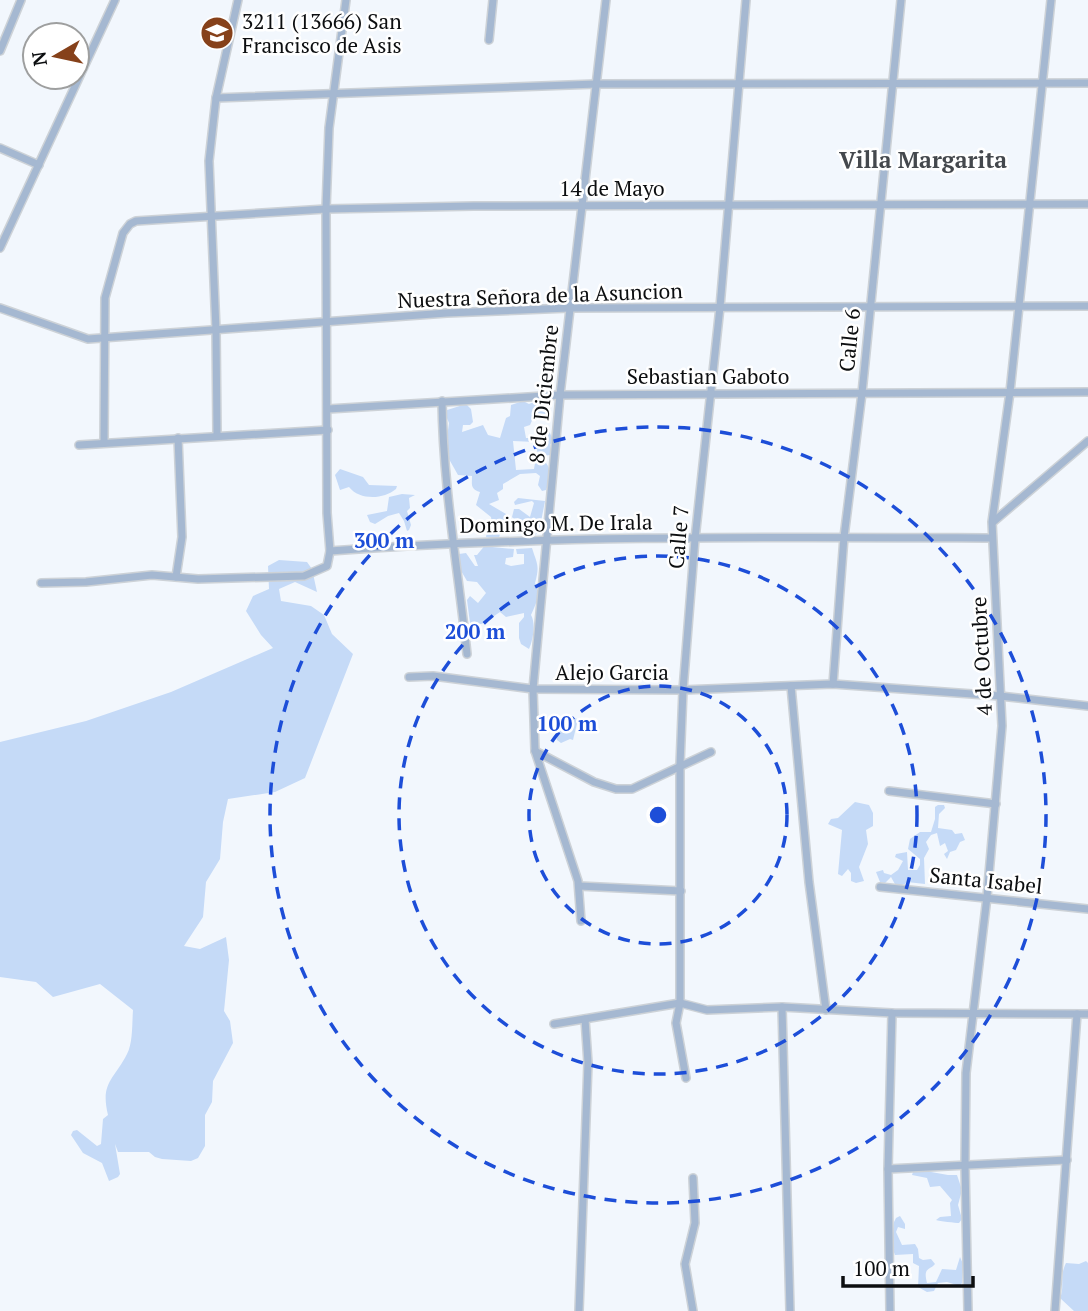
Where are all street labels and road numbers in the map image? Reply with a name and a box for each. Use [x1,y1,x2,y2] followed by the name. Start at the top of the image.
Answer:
[559,174,665,202] street label: 14 de Mayo
[397,276,684,314] street label: Nuestra Señora de la Asuncion
[832,307,866,373] street label: Calle 6
[522,323,564,465] street label: 8 de Diciembre
[627,362,789,390] street label: Sebastian Gaboto
[661,504,695,570] street label: Calle 7
[459,507,653,539] street label: Domingo M. De Irala
[964,596,998,716] street label: 4 de Octubre
[555,658,669,686] street label: Alejo Garcia
[928,860,1044,900] street label: Santa Isabel

